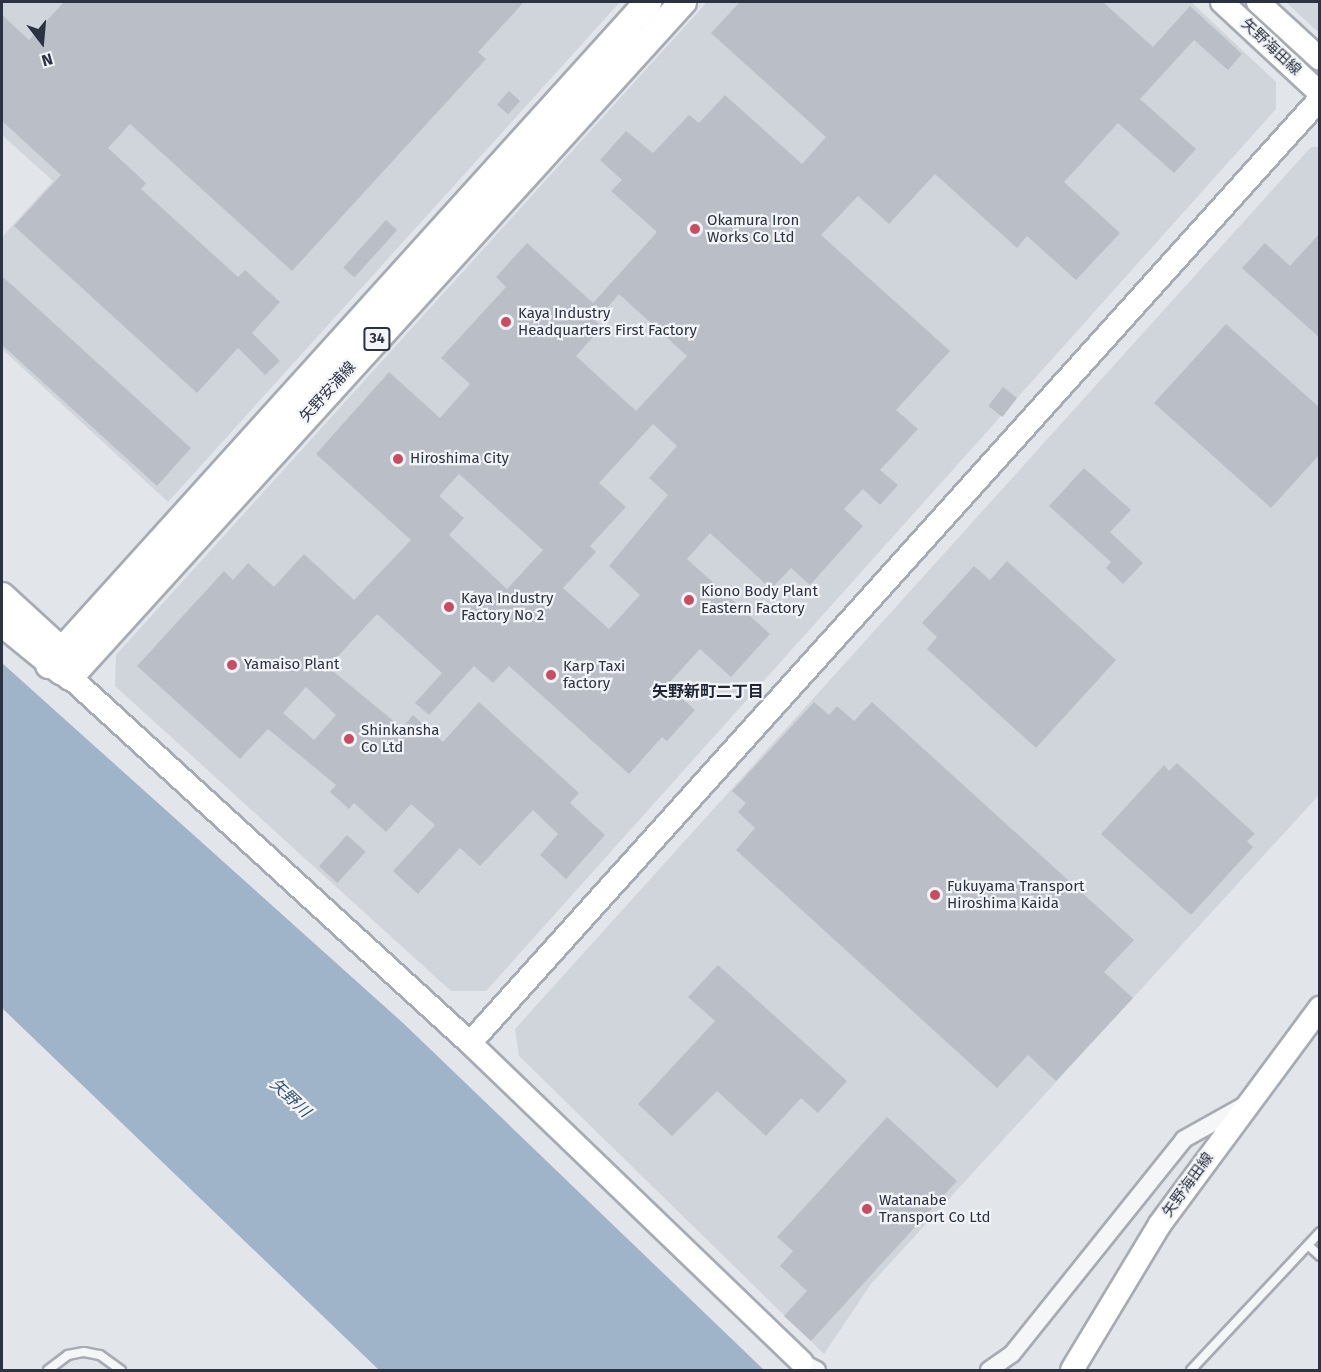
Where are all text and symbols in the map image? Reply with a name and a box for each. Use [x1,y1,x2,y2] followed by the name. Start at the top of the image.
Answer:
[12,12,72,72] north arrow
[1237,15,1305,79] street label: 矢野海田線
[39,49,55,70] text: N
[707,211,799,246] place label: Okamura Iron Works Co Ltd
[688,222,702,236] marker: Okamura Iron Works Co Ltd
[518,304,697,339] place label: Kaya Industry Headquarters First Factory
[499,315,513,329] marker: Kaya Industry Headquarters First Factory
[362,328,392,350] road number: 34
[296,358,360,426] street label: 矢野安浦線
[410,450,509,468] place label: Hiroshima City
[391,452,405,466] marker: Hiroshima City
[701,582,818,617] place label: Kiono Body Plant Eastern Factory
[461,589,553,624] place label: Kaya Industry Factory No 2
[682,593,696,607] marker: Kiono Body Plant Eastern Factory
[442,600,456,614] marker: Kaya Industry Factory No 2
[244,656,339,674] place label: Yamaiso Plant
[563,657,625,692] place label: Karp Taxi factory
[225,658,239,672] marker: Yamaiso Plant
[544,668,558,682] marker: Karp Taxi factory
[652,682,764,702] district label: 矢野新町二丁目
[361,721,439,756] place label: Shinkansha Co Ltd
[342,732,356,746] marker: Shinkansha Co Ltd
[947,877,1085,912] place label: Fukuyama Transport Hiroshima Kaida
[928,888,942,902] marker: Fukuyama Transport Hiroshima Kaida
[266,1075,314,1121] water label: 矢野川
[1159,1149,1217,1221] street label: 矢野海田線
[879,1191,990,1226] place label: Watanabe Transport Co Ltd
[860,1202,874,1216] marker: Watanabe Transport Co Ltd

